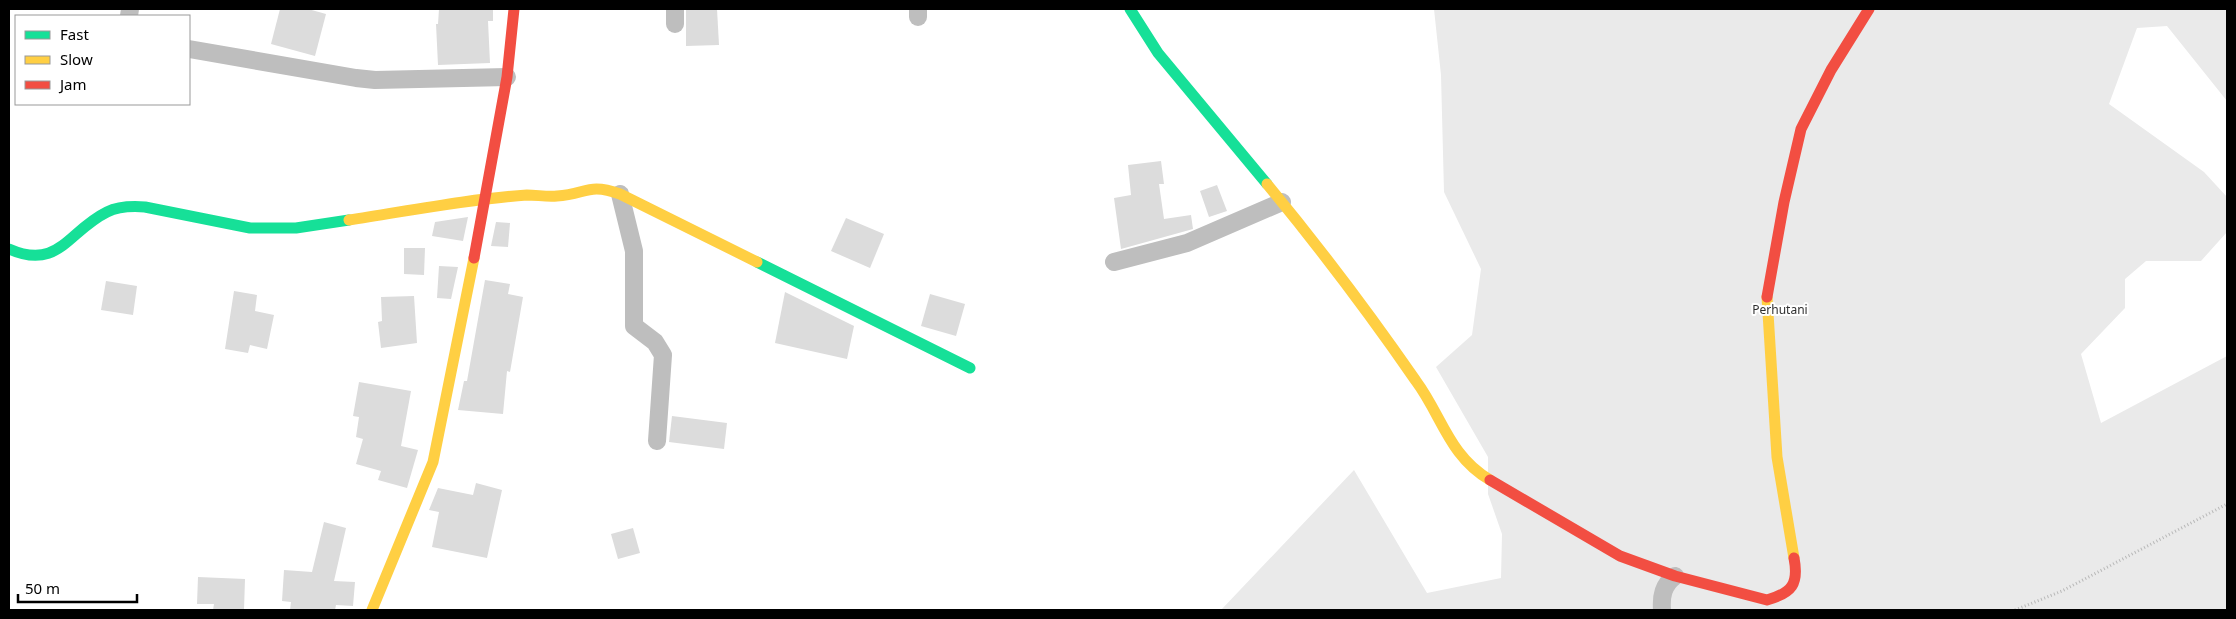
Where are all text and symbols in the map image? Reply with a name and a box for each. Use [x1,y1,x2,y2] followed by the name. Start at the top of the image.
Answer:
[15,15,190,105] legend
[60,24,89,44] text: Fast
[60,49,93,69] text: Slow
[58,74,87,94] text: Jam
[1752,301,1808,318] park label: Perhutani
[18,572,136,604] scale bar
[25,578,60,598] text: 50 m

